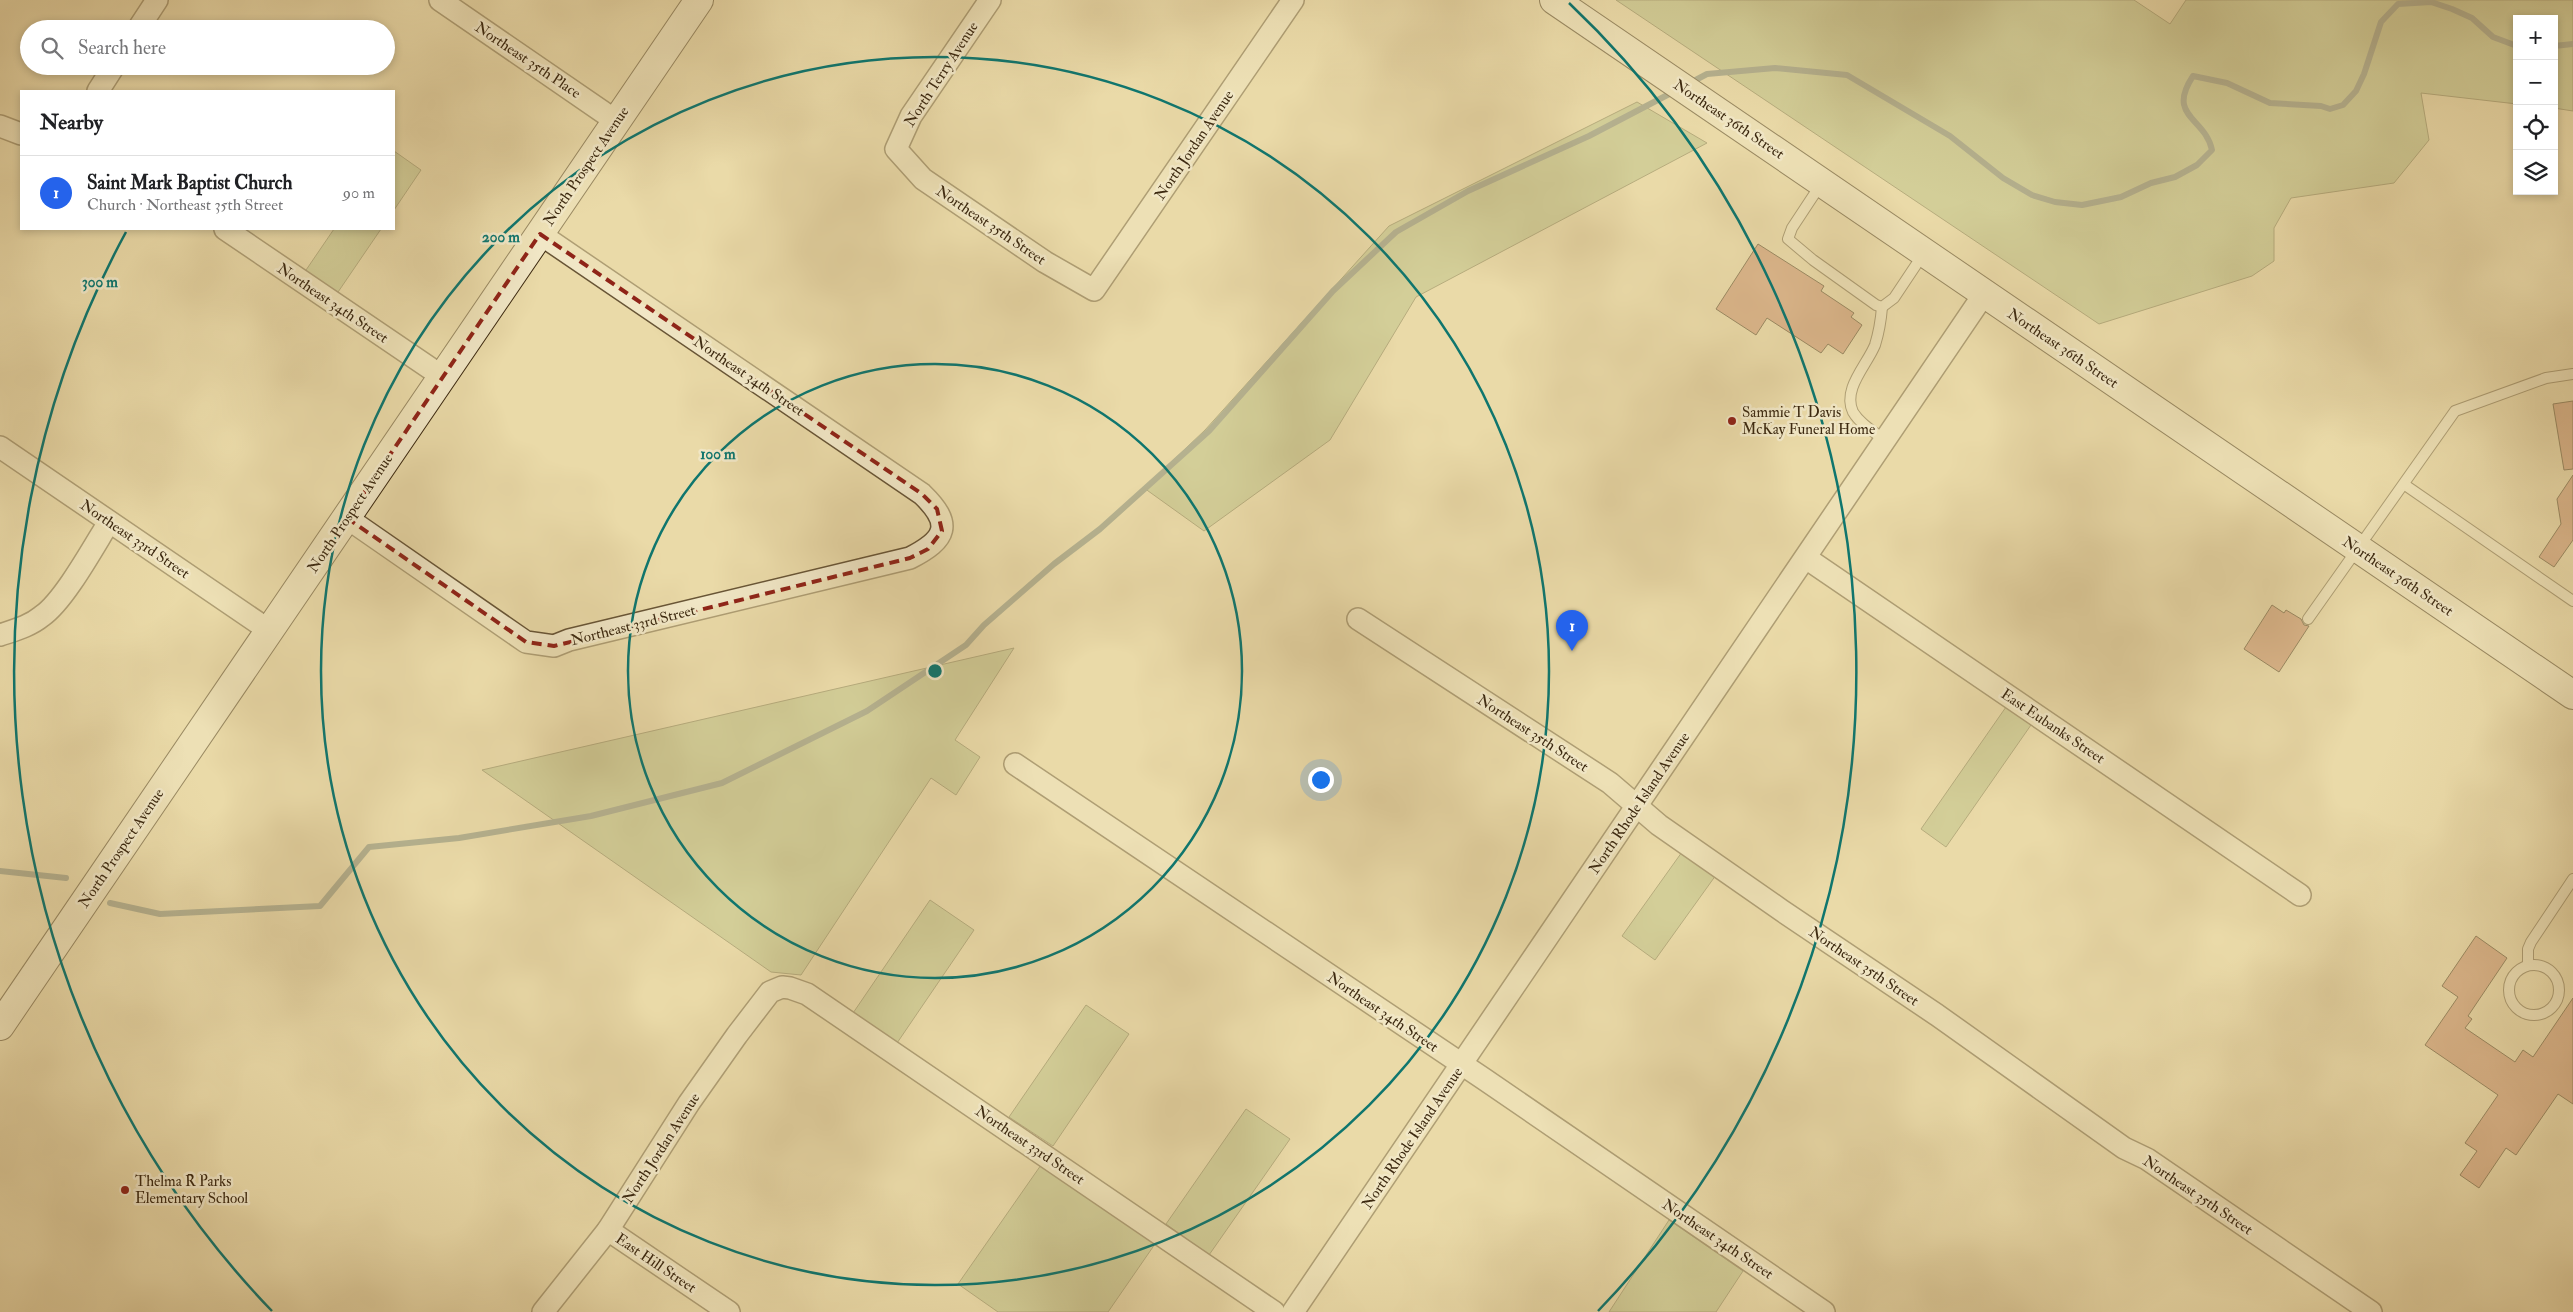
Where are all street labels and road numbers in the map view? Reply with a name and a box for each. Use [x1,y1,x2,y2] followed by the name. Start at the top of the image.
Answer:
[471,18,584,103] street label: Northeast 35th Place
[900,18,983,130] street label: North Terry Avenue
[1670,75,1788,164] street label: Northeast 36th Street
[1151,87,1239,204] street label: North Jordan Avenue
[539,103,634,230] street label: North Prospect Avenue
[932,182,1049,269] street label: Northeast 35th Street
[273,259,392,348] street label: Northeast 34th Street
[2004,304,2122,393] street label: Northeast 36th Street
[689,332,808,421] street label: Northeast 34th Street
[303,450,398,577] street label: North Prospect Avenue
[76,496,193,583] street label: Northeast 33rd Street
[2339,532,2457,621] street label: Northeast 36th Street
[569,601,698,650] street label: Northeast 33rd Street
[1997,685,2108,768] street label: East Eubanks Street
[1474,690,1592,776] street label: Northeast 35th Street
[1585,729,1694,878] street label: North Rhode Island Avenue
[74,785,169,912] street label: North Prospect Avenue
[1805,923,1922,1010] street label: Northeast 35th Street
[1323,968,1442,1057] street label: Northeast 34th Street
[1358,1064,1467,1213] street label: North Rhode Island Avenue
[619,1089,705,1208] street label: North Jordan Avenue
[971,1102,1088,1189] street label: Northeast 33rd Street
[2139,1152,2256,1239] street label: Northeast 35th Street
[1658,1195,1777,1284] street label: Northeast 34th Street
[612,1229,700,1297] street label: East Hill Street

